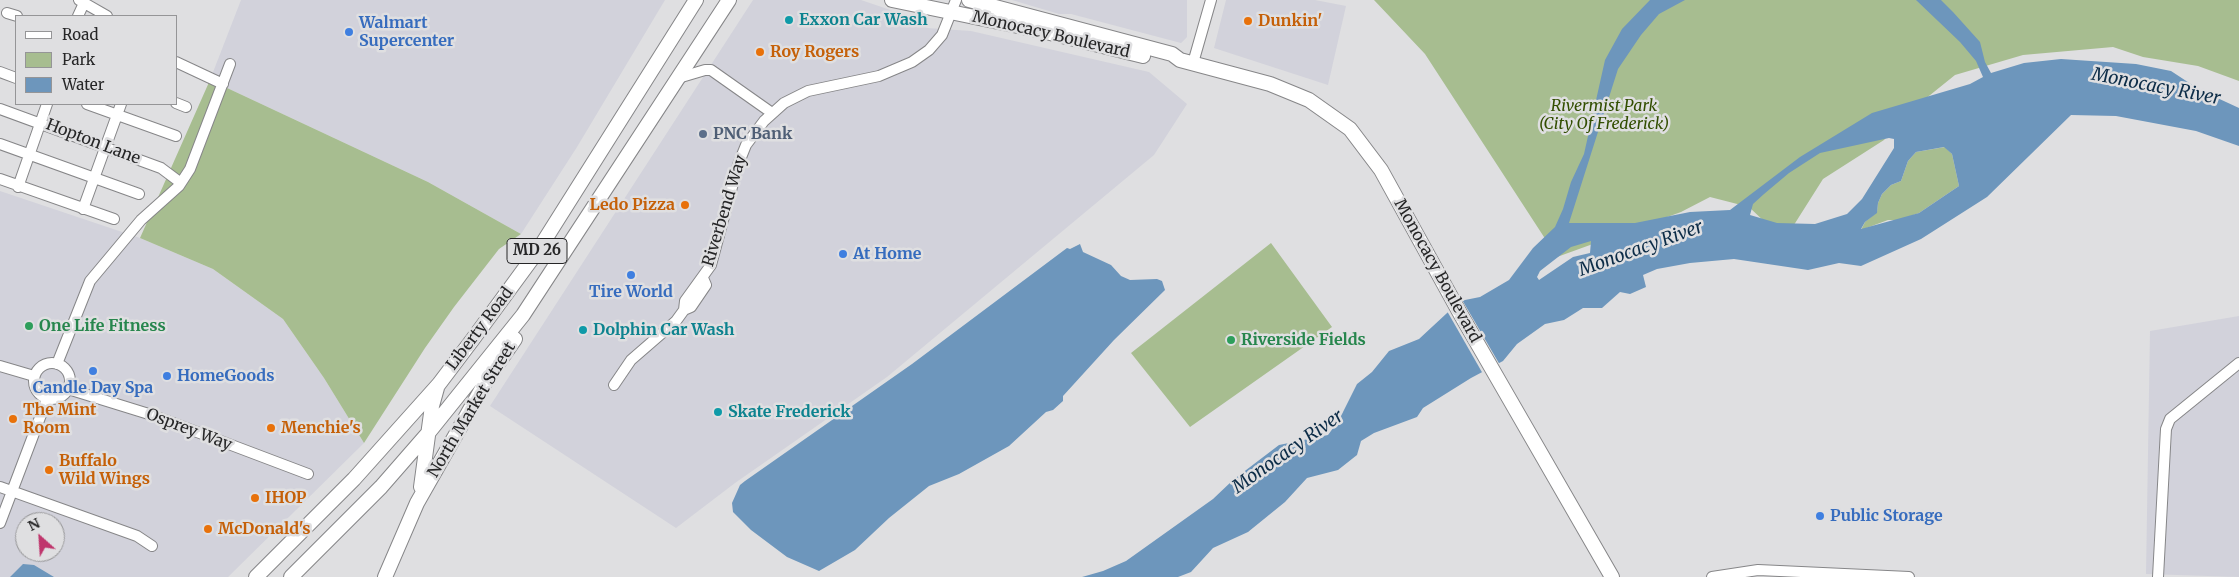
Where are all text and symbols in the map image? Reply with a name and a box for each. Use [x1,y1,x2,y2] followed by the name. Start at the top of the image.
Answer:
[970,8,1132,62] street label: Monocacy Boulevard
[799,10,928,30] place label: Exxon Car Wash
[1258,11,1322,31] place label: Dunkin'
[359,13,454,51] place label: Walmart Supercenter
[783,14,795,26] marker: Exxon Car Wash
[15,15,178,105] legend
[1242,15,1254,27] marker: Dunkin'
[62,25,98,44] text: Road
[343,26,355,38] marker: Walmart Supercenter
[770,42,859,62] place label: Roy Rogers
[754,46,766,58] marker: Roy Rogers
[62,50,95,69] text: Park
[2090,64,2222,110] water label: Monocacy River
[62,75,104,94] text: Water
[1539,96,1669,134] park label: Rivermist Park (City Of Frederick)
[43,115,143,169] street label: Hopton Lane
[713,124,792,144] place label: PNC Bank
[697,128,709,140] marker: PNC Bank
[699,153,751,269] street label: Riverbend Way
[589,195,675,215] place label: Ledo Pizza
[1390,196,1484,346] street label: Monocacy Boulevard
[679,199,691,211] marker: Ledo Pizza
[1576,217,1706,281] water label: Monocacy River
[507,238,567,264] road number: MD 26
[853,244,922,264] place label: At Home
[837,248,849,260] marker: At Home
[625,269,637,281] marker: Tire World
[589,282,673,302] place label: Tire World
[443,284,517,374] street label: Liberty Road
[39,316,166,336] place label: One Life Fitness
[23,320,35,332] marker: One Life Fitness
[593,320,735,340] place label: Dolphin Car Wash
[577,324,589,336] marker: Dolphin Car Wash
[1241,330,1366,350] place label: Riverside Fields
[1225,334,1237,346] marker: Riverside Fields
[424,339,520,481] street label: North Market Street
[87,365,99,377] marker: Candle Day Spa
[177,366,275,386] place label: HomeGoods
[161,370,173,382] marker: HomeGoods
[33,378,153,398] place label: Candle Day Spa
[23,400,96,438] place label: The Mint Room
[728,402,851,422] place label: Skate Frederick
[143,405,235,455] street label: Osprey Way
[712,406,724,418] marker: Skate Frederick
[1228,406,1348,498] water label: Monocacy River
[7,413,19,425] marker: The Mint Room
[281,418,361,438] place label: Menchie's
[265,422,277,434] marker: Menchie's
[59,451,150,489] place label: Buffalo Wild Wings
[43,464,55,476] marker: Buffalo Wild Wings
[265,488,306,508] place label: IHOP
[249,492,261,504] marker: IHOP
[1830,506,1943,526] place label: Public Storage
[1814,510,1826,522] marker: Public Storage
[15,512,65,562] north arrow
[25,514,43,535] text: N
[218,519,311,539] place label: McDonald's
[202,523,214,535] marker: McDonald's

